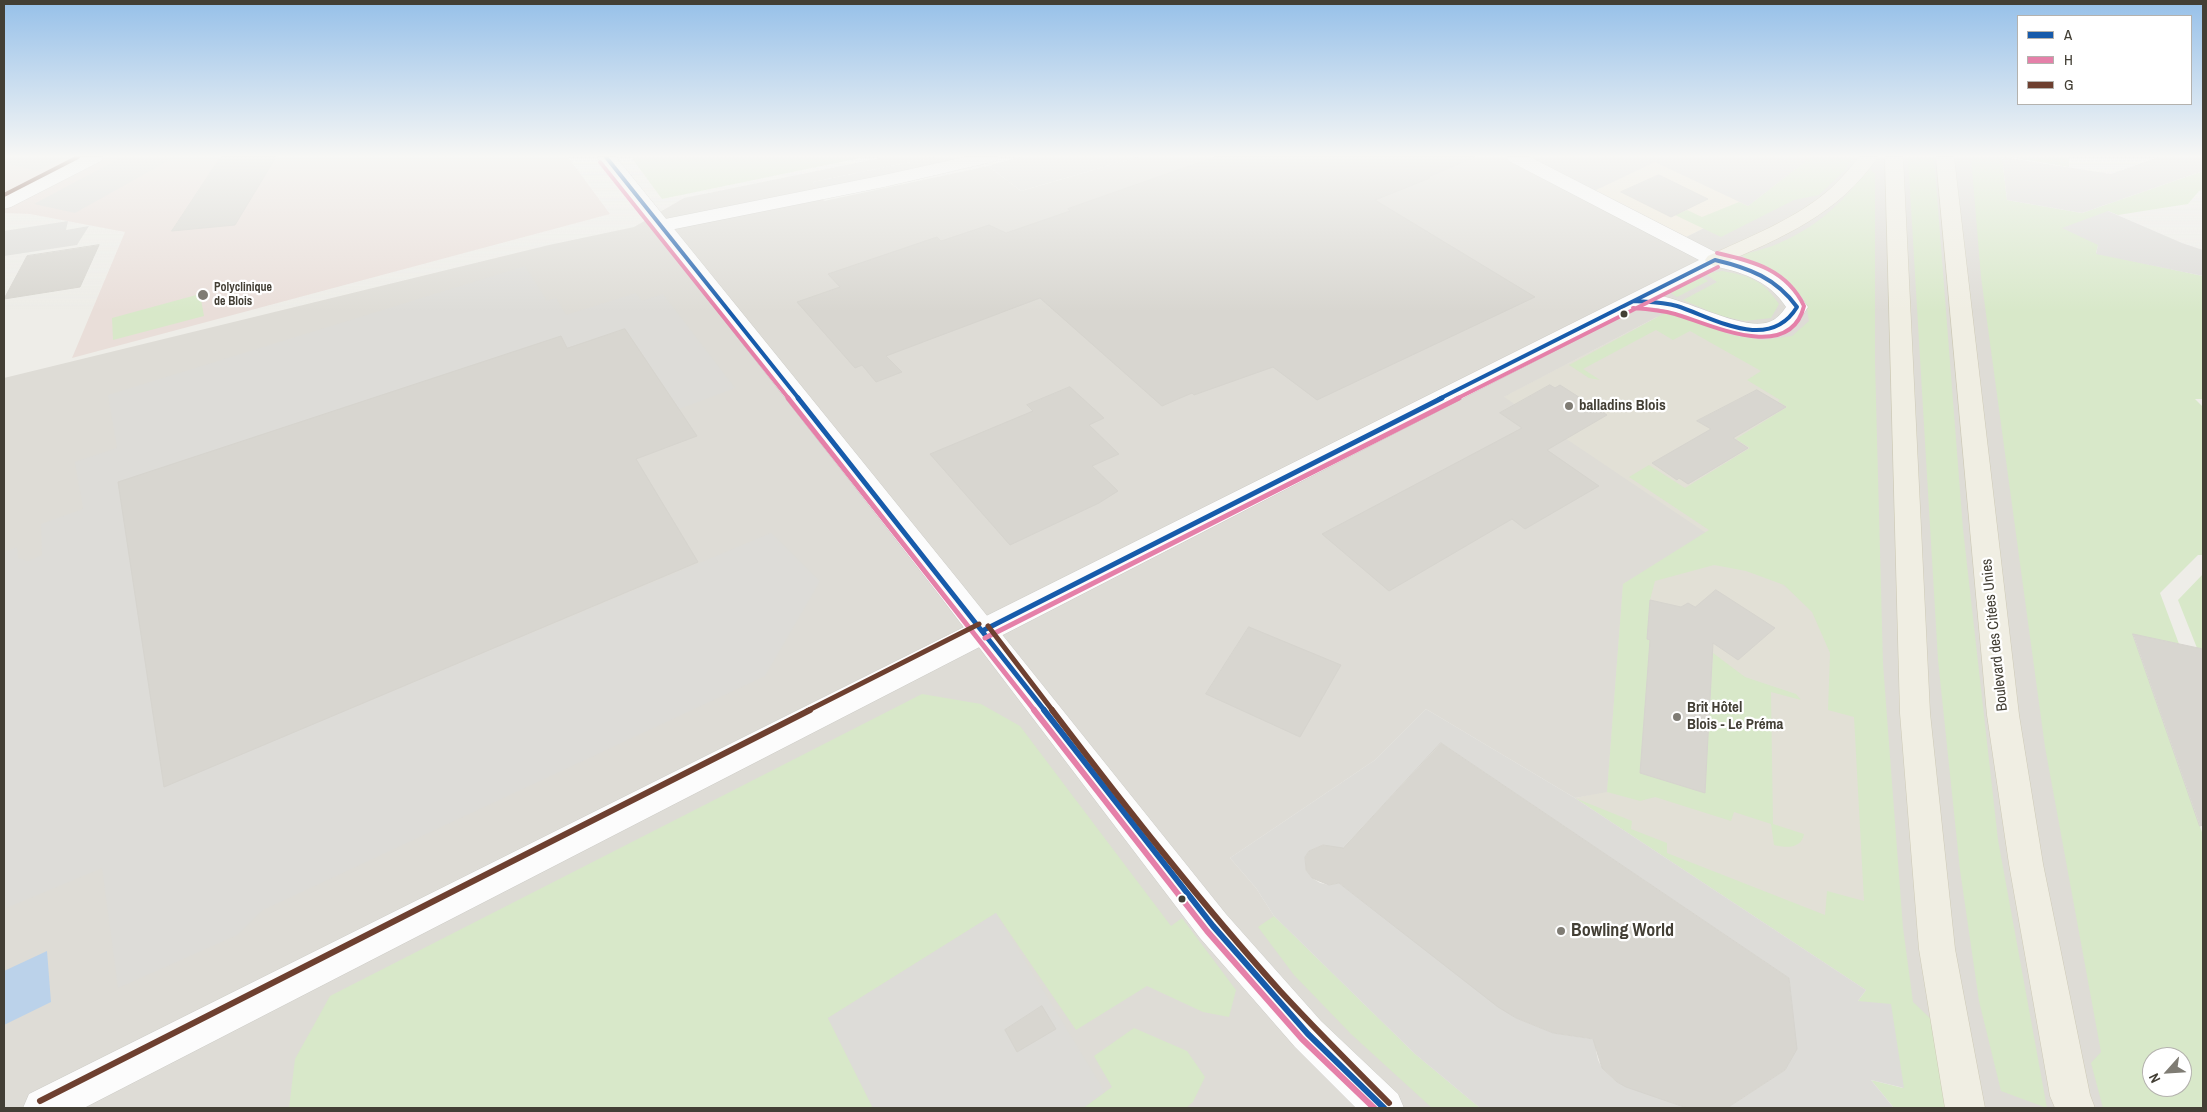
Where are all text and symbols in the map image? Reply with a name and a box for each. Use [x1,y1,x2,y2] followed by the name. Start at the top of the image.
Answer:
[2017,15,2192,105] legend
[2064,24,2072,45] text: A
[2064,49,2073,70] text: H
[2064,74,2074,95] text: G
[214,281,272,309] place label: Polyclinique de Blois
[196,288,210,302] marker: Polyclinique de Blois
[1619,309,1629,319] unlabelled marker
[1579,397,1666,415] place label: balladins Blois
[1563,400,1575,412] marker: balladins Blois
[1978,558,2012,712] street label: Boulevard des Citées Unies
[1687,699,1783,734] place label: Brit Hôtel Blois - Le Préma
[1671,711,1683,723] marker: Brit Hôtel Blois - Le Préma
[1177,894,1187,904] unlabelled marker
[1571,920,1674,942] place label: Bowling World
[1555,925,1567,937] marker: Bowling World
[2142,1047,2192,1097] north arrow
[2145,1070,2164,1086] text: N

